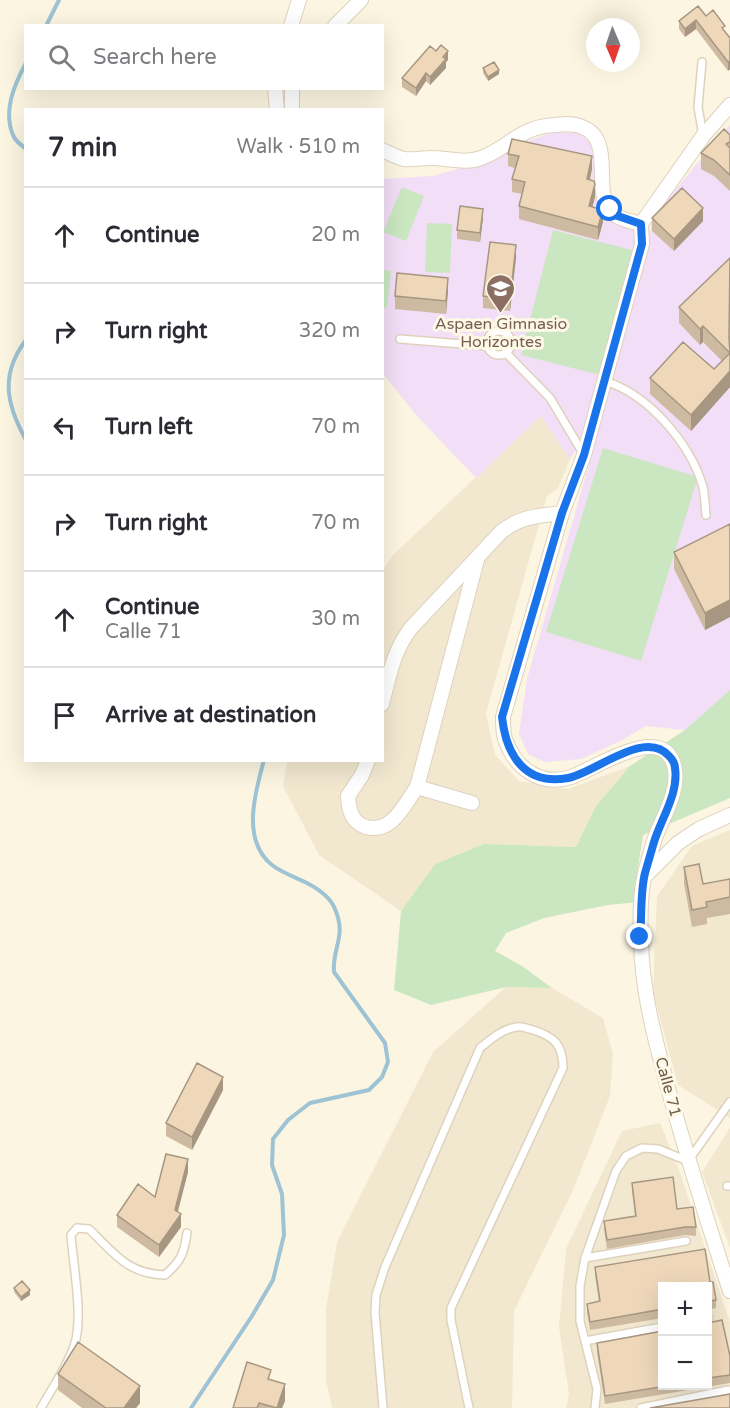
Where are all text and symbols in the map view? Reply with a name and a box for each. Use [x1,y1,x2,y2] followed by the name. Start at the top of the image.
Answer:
[586,18,640,72] north arrow
[24,24,384,90] search box
[45,41,78,74] icon: search
[93,44,217,70] text: Search here
[48,132,117,163] text: 7 min
[237,135,360,159] text: Walk · 510 m
[596,195,622,221] route start
[48,219,81,252] icon: ahead
[105,222,200,248] text: Continue
[311,223,360,247] text: 20 m
[485,272,517,314] school or university icon: Aspaen Gimnasio Horizontes
[435,314,567,352] place label: Aspaen Gimnasio Horizontes
[48,315,81,348] icon: right
[105,318,207,344] text: Turn right
[299,319,360,343] text: 320 m
[48,411,81,444] icon: left
[105,414,193,440] text: Turn left
[311,415,360,439] text: 70 m
[48,507,81,540] icon: right
[105,510,207,536] text: Turn right
[311,511,360,535] text: 70 m
[105,594,200,620] text: Continue
[48,603,81,636] icon: ahead
[311,607,360,631] text: 30 m
[105,620,182,644] text: Calle 71
[48,699,81,732] icon: arrive
[105,702,316,728] text: Arrive at destination
[626,923,652,949] route end
[650,1055,686,1119] street label: Calle 71
[658,1282,712,1390] map controls
[658,1282,712,1336] button: +
[658,1336,712,1390] button: −

